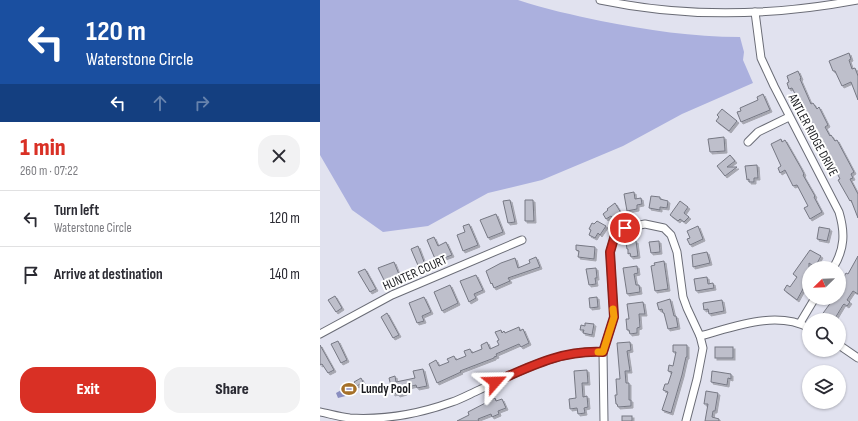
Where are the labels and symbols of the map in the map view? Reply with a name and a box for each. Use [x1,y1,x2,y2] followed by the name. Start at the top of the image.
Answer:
[784,90,841,179] street label: ANTLER RIDGE DRIVE
[608,211,642,245] pin
[380,252,450,294] street label: HUNTER COURT
[802,261,846,305] north arrow
[474,361,516,403] position arrow
[340,380,358,398] sports icon: Lundy Pool
[361,381,411,397] place label: Lundy Pool

